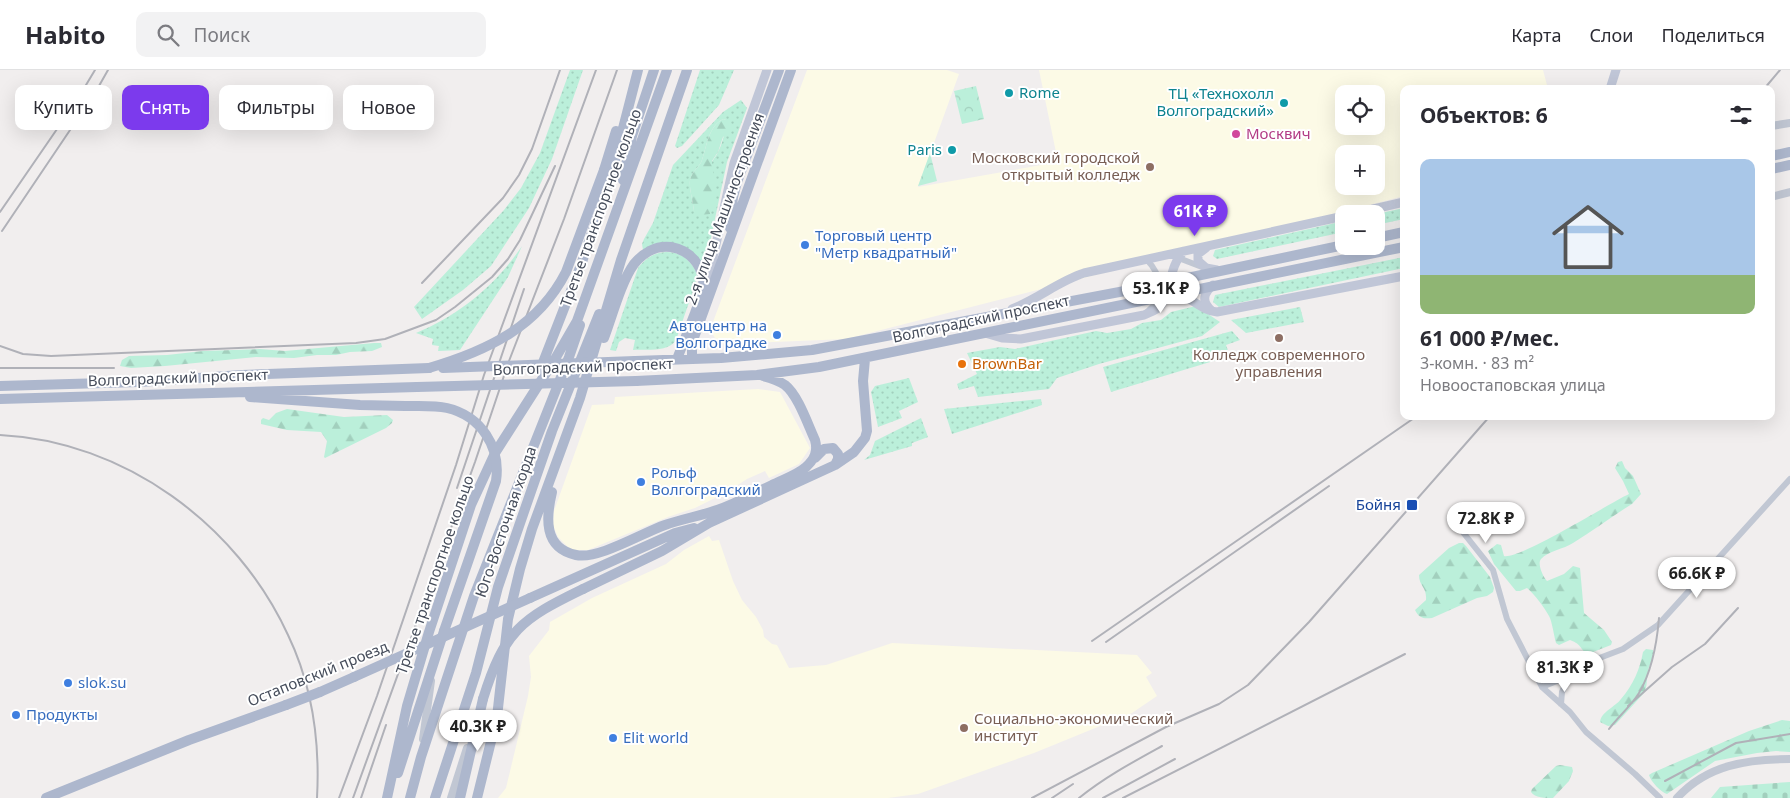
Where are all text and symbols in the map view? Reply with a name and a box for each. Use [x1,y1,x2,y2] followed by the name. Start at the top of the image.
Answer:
[136,12,486,57] search box
[25,18,106,51] text: Habito
[154,21,182,49] icon: search
[194,22,250,48] text: Поиск
[1511,23,1561,47] text: Карта
[1589,23,1633,47] text: Слои
[1661,23,1765,47] text: Поделиться
[1019,82,1060,102] place label: Rome
[1156,83,1274,120] place label: ТЦ «Технохолл Волгоградский»
[15,85,112,130] chip: Купить
[122,85,209,130] chip: Снять
[219,85,333,130] chip: Фильтры
[343,85,434,130] chip: Новое
[1335,85,1385,255] map controls
[1335,85,1385,135] button: locate
[1003,87,1015,99] marker: Rome
[1278,97,1290,109] marker: ТЦ «Технохолл Волгоградский»
[1420,101,1548,129] text: Объектов: 6
[1727,101,1755,129] icon: filters
[555,106,645,309] street label: Третье транспортное кольцо
[680,110,768,307] street label: 2-я улица Машиностроения
[1246,123,1311,143] place label: Москвич
[1230,128,1242,140] marker: Москвич
[907,139,942,159] place label: Paris
[946,144,958,156] marker: Paris
[1335,145,1385,195] button: +
[972,147,1141,184] place label: Московский городской открытый колледж
[1144,161,1156,173] marker: Московский городской открытый колледж
[1543,192,1633,282] icon: home
[1160,194,1230,237] pin: 61K ₽
[1174,200,1216,222] text: 61K ₽
[1335,205,1385,255] button: −
[815,225,957,262] place label: Торговый центр "Метр квадратный"
[799,239,811,251] marker: Торговый центр "Метр квадратный"
[1115,272,1207,314] pin: 53.1K ₽
[1133,277,1189,299] text: 53.1K ₽
[890,289,1071,347] street label: Волгоградский проспект
[669,315,767,352] place label: Автоцентр на Волгоградке
[1420,324,1559,352] text: 61 000 ₽/мес.
[771,329,783,341] marker: Автоцентр на Волгоградке
[1273,332,1285,344] marker: Колледж современного управления
[1193,344,1365,381] place label: Колледж современного управления
[1420,352,1534,374] text: 3-комн. · 83 m²
[492,353,674,379] street label: Волгоградский проспект
[972,353,1042,373] place label: BrownBar
[956,358,968,370] marker: BrownBar
[87,364,269,390] street label: Волгоградский проспект
[1420,374,1606,396] text: Новоостаповская улица
[470,444,540,600] street label: Юго-Восточная хорда
[651,462,761,499] place label: Рольф Волгоградский
[391,472,478,677] street label: Третье транспортное кольцо
[635,476,647,488] marker: Рольф Волгоградский
[1356,494,1401,514] place label: Бойня
[1405,498,1419,512] marker: Бойня
[1440,502,1532,544] pin: 72.8K ₽
[1458,507,1514,529] text: 72.8K ₽
[1651,556,1743,599] pin: 66.6K ₽
[1669,562,1725,584] text: 66.6K ₽
[244,636,391,710] street label: Остаповский проезд
[1519,650,1611,693] pin: 81.3K ₽
[1537,656,1593,678] text: 81.3K ₽
[78,672,127,692] place label: slok.su
[62,677,74,689] marker: slok.su
[26,704,98,724] place label: Продукты
[974,708,1173,745] place label: Социально-экономический институт
[10,709,22,721] marker: Продукты
[432,710,524,752] pin: 40.3K ₽
[450,715,506,737] text: 40.3K ₽
[958,722,970,734] marker: Социально-экономический институт
[623,727,689,747] place label: Elit world
[607,732,619,744] marker: Elit world

